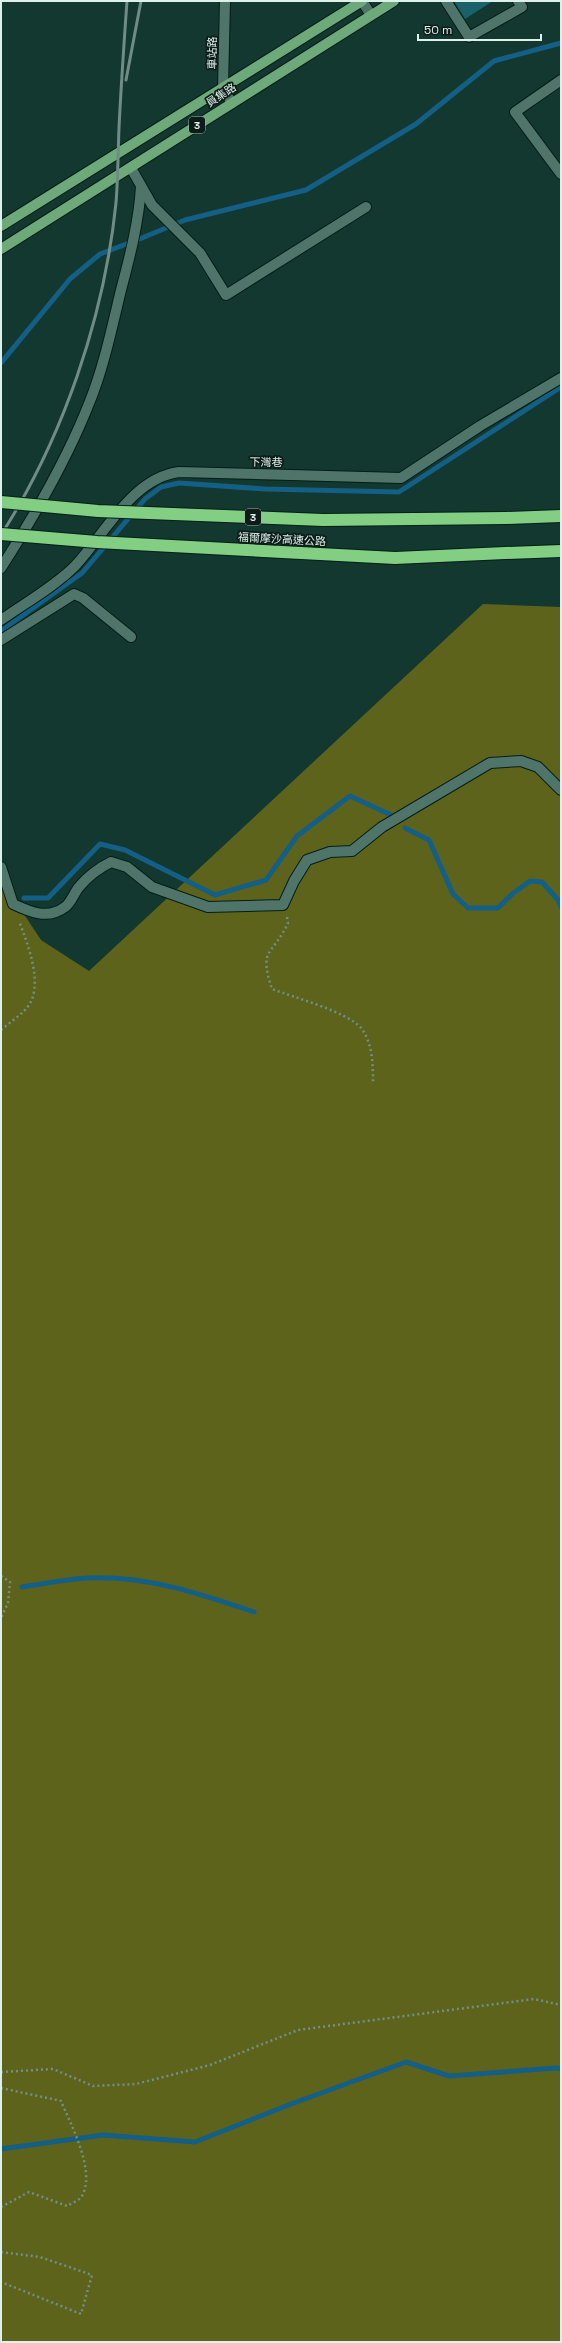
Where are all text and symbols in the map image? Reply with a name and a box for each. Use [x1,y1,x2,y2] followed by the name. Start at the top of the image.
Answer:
[418,16,541,42] scale bar
[424,22,452,38] text: 50 m
[205,36,219,70] street label: 車站路
[203,80,239,110] street label: 員集路
[189,117,205,133] road number: 3
[249,455,283,469] street label: 下灣巷
[245,509,261,525] road number: 3
[238,530,326,548] street label: 福爾摩沙高速公路

